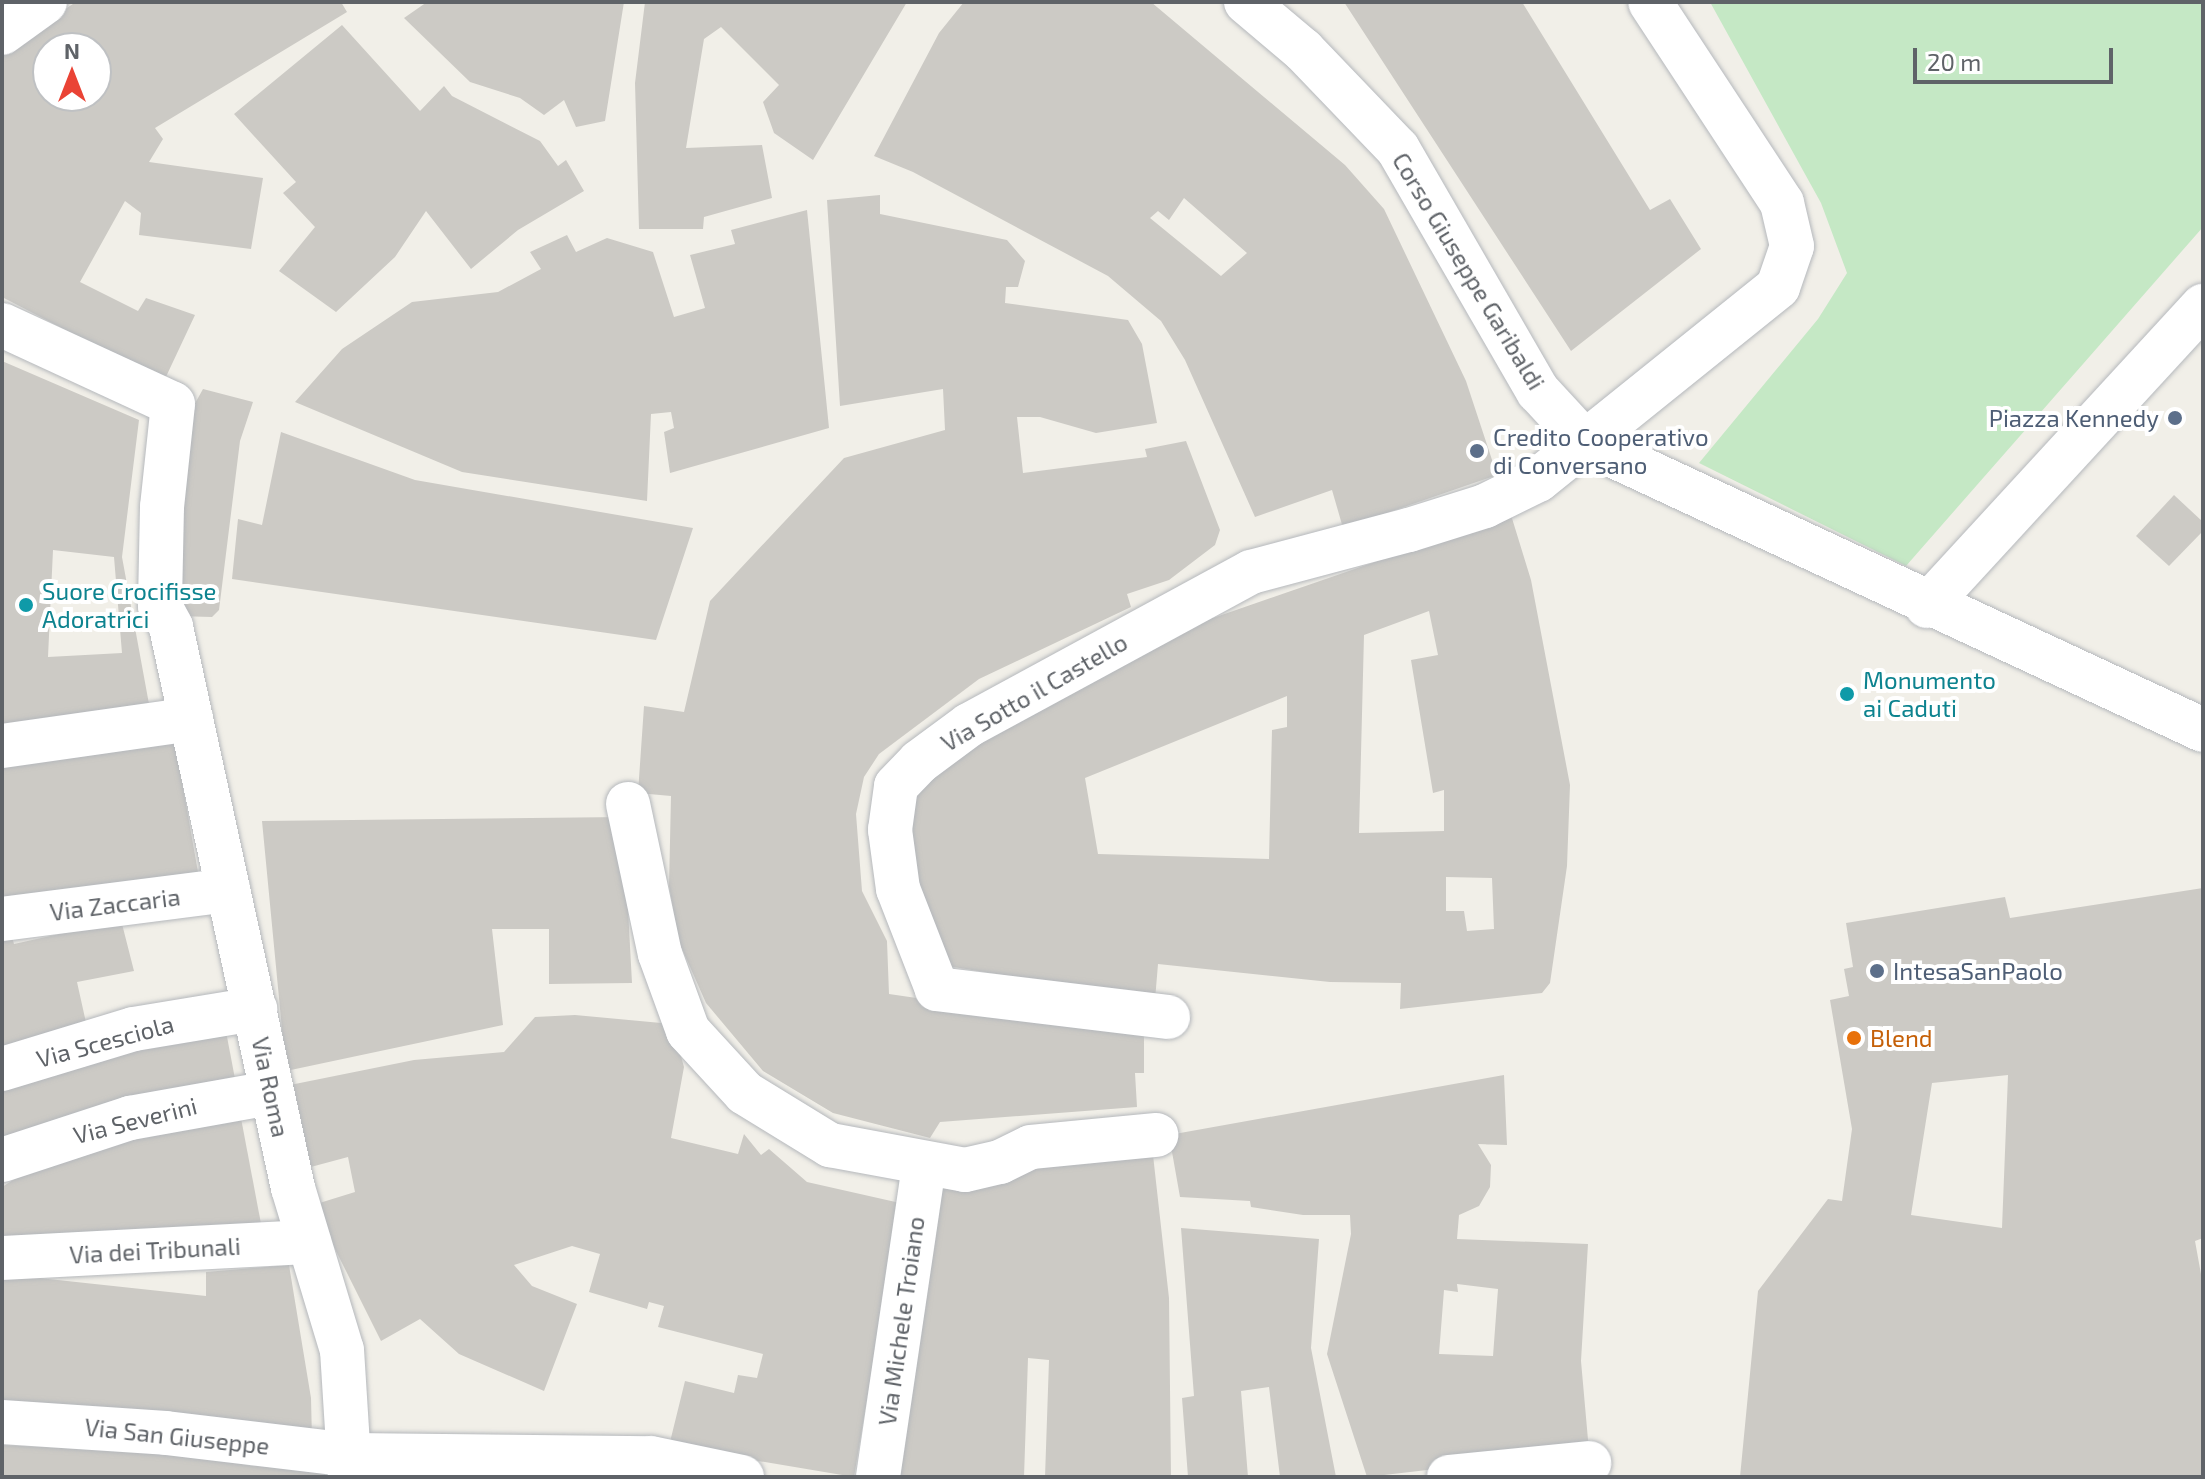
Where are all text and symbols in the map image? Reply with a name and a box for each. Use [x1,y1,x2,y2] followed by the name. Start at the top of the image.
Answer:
[32,32,112,112] north arrow
[1917,32,2117,82] scale bar
[64,37,80,63] text: N
[1927,47,1981,76] text: 20 m
[1387,147,1551,395] street label: Corso Giuseppe Garibaldi
[1989,404,2159,432] place label: Piazza Kennedy
[2166,409,2184,427] marker: Piazza Kennedy
[1493,423,1709,479] place label: Credito Cooperativo di Conversano
[1468,442,1486,460] marker: Credito Cooperativo di Conversano
[42,577,216,633] place label: Suore Crocifisse Adoratrici
[17,596,35,614] marker: Suore Crocifisse Adoratrici
[936,627,1132,757] street label: Via Sotto il Castello
[1863,666,1996,722] place label: Monumento ai Caduti
[1838,685,1856,703] marker: Monumento ai Caduti
[48,882,182,926] street label: Via Zaccaria
[1893,957,2063,985] place label: IntesaSanPaolo
[1868,962,1886,980] marker: IntesaSanPaolo
[33,1009,177,1073] street label: Via Scesciola
[1870,1024,1933,1052] place label: Blend
[1845,1029,1863,1047] marker: Blend
[246,1034,296,1140] street label: Via Roma
[70,1091,200,1149] street label: Via Severini
[872,1214,930,1428] street label: Via Michele Troiano
[68,1231,242,1269] street label: Via dei Tribunali
[83,1412,271,1460] street label: Via San Giuseppe

